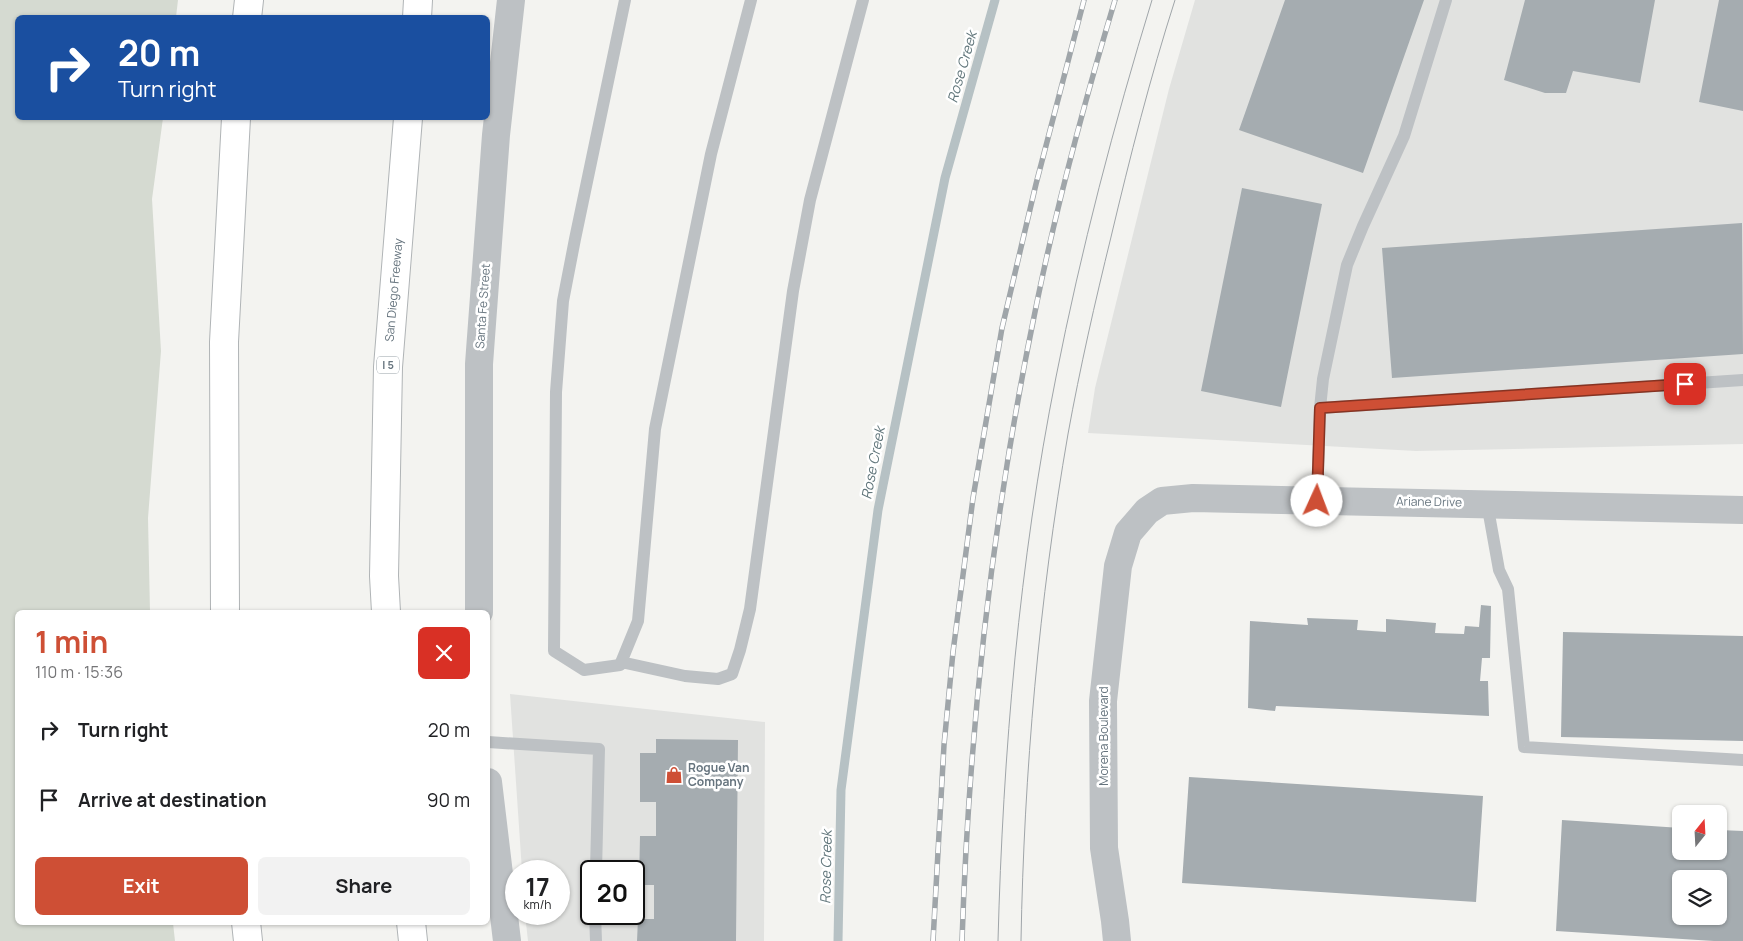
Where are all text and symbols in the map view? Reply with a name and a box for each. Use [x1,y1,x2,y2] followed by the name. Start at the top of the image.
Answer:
[942,27,981,105] water label: Rose Creek
[118,29,200,77] text: 20 m
[35,35,100,100] icon: right
[118,74,216,104] text: Turn right
[381,237,407,342] street label: San Diego Freeway
[471,262,494,349] street label: Santa Fe Street
[377,356,399,374] road number: I 5
[1664,363,1706,405] pin
[1671,370,1699,398] icon: arrive
[856,423,889,501] water label: Rose Creek
[1290,474,1342,526] position arrow
[1396,492,1462,511] street label: Ariane Drive
[35,621,108,662] text: 1 min
[418,627,470,679] button: close
[35,661,123,683] text: 110 m · 15:36
[1095,686,1112,786] street label: Morena Boulevard
[35,716,63,744] icon: right
[78,717,168,743] text: Turn right
[428,717,470,743] text: 20 m
[688,759,749,790] place label: Rogue Van Company
[664,765,684,785] shop icon: Rogue Van Company
[35,786,63,814] icon: arrive
[78,787,267,813] text: Arrive at destination
[427,787,470,813] text: 90 m
[1672,805,1728,860] north arrow
[1672,805,1727,925] map controls
[815,828,836,904] water label: Rose Creek
[35,857,248,915] button: Exit
[258,857,470,915] button: Share
[580,860,645,925] speed limit sign: 20
[525,869,550,904] text: 17
[1672,870,1727,925] button: layers
[524,896,551,913] text: km/h

